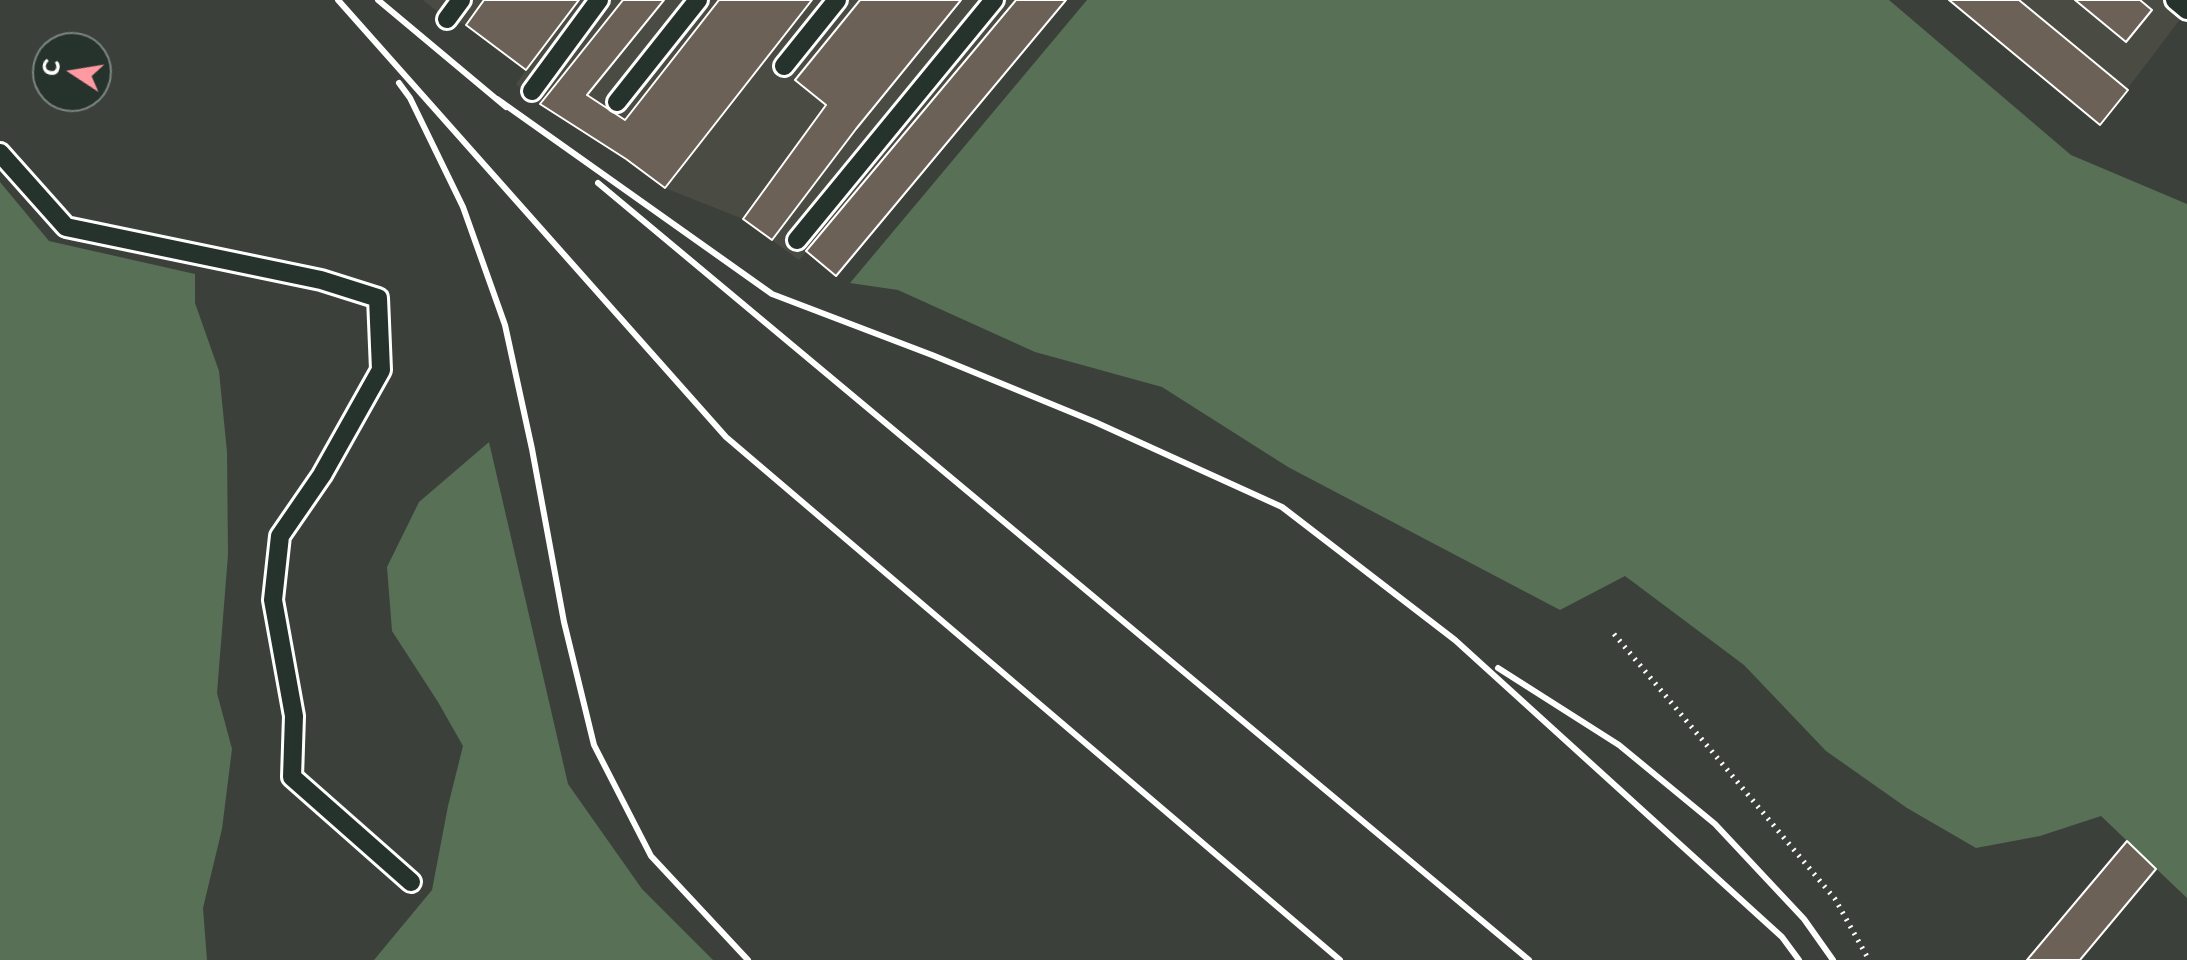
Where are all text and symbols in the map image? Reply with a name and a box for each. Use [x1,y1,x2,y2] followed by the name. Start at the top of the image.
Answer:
[32,32,112,112] north arrow
[32,56,68,79] text: С

